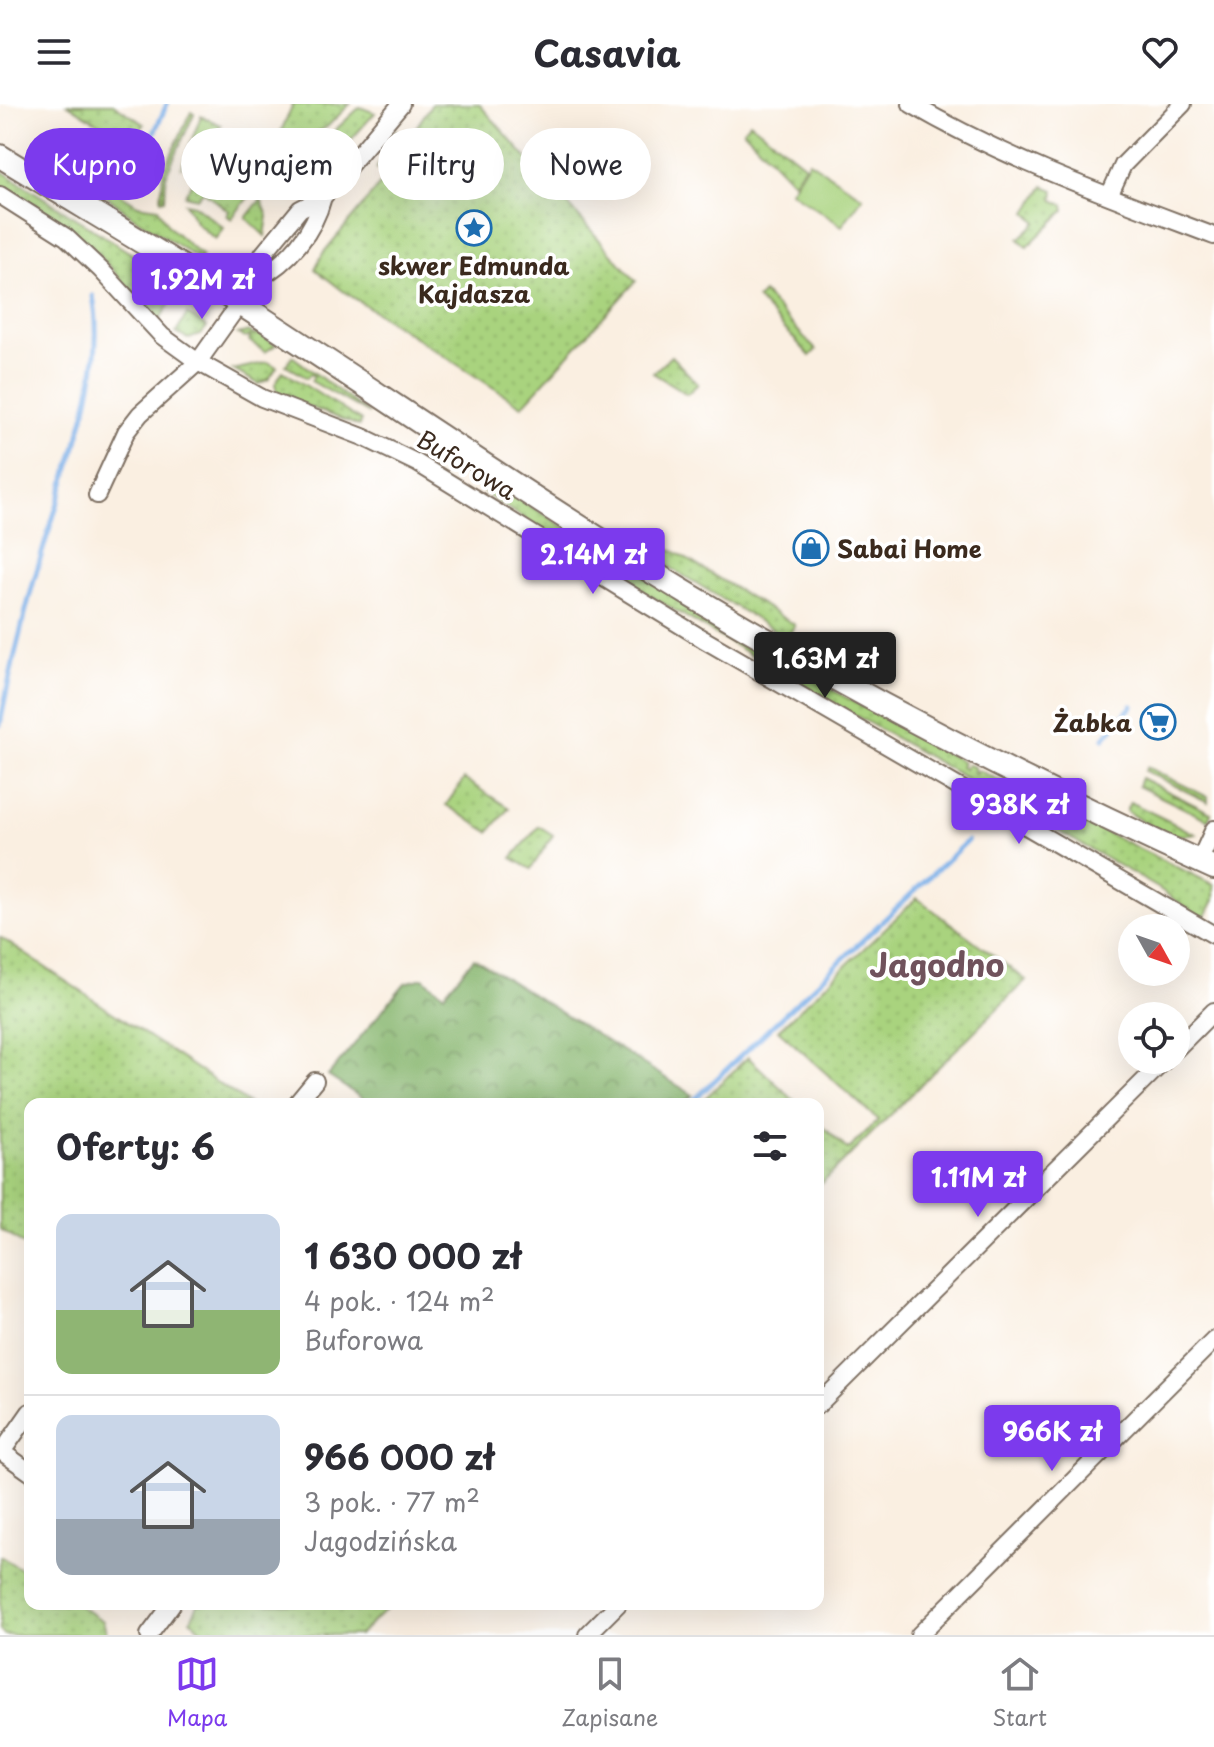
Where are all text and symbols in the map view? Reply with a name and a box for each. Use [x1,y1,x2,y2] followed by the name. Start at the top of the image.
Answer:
[533,25,681,79] text: Casavia
[32,30,76,74] icon: menu
[1138,30,1182,74] icon: heart
[24,128,165,200] chip: Kupno
[181,128,362,200] chip: Wynajem
[378,128,504,200] chip: Filtry
[520,128,651,200] chip: Nowe
[455,209,493,247] place icon: skwer Edmunda Kajdasza
[378,247,570,311] place label: skwer Edmunda Kajdasza
[119,253,285,321] pin: 1.92M zł
[150,259,254,298] text: 1.92M zł
[411,420,523,508] street label: Buforowa
[510,528,676,596] pin: 2.14M zł
[792,529,830,567] shop icon: Sabai Home
[837,530,982,566] place label: Sabai Home
[540,534,646,573] text: 2.14M zł
[742,632,908,700] pin: 1.63M zł
[772,638,878,677] text: 1.63M zł
[1139,703,1177,741] supermarket icon: Żabka
[1053,704,1133,740] place label: Żabka
[945,778,1093,846] pin: 938K zł
[969,784,1069,823] text: 938K zł
[1118,914,1190,986] north arrow
[1118,914,1190,1074] map controls
[870,940,1004,988] district label: Jagodno
[1118,1002,1190,1074] button: locate
[56,1120,215,1172] text: Oferty: 6
[748,1124,792,1168] icon: filters
[895,1151,1061,1219] pin: 1.11M zł
[931,1157,1025,1196] text: 1.11M zł
[304,1229,521,1281] text: 1 630 000 zł
[120,1246,216,1342] icon: home
[304,1281,495,1320] text: 4 pok. · 124 m²
[304,1320,423,1359] text: Buforowa
[978,1405,1126,1473] pin: 966K zł
[1002,1411,1102,1450] text: 966K zł
[304,1430,494,1482] text: 966 000 zł
[120,1447,216,1543] icon: home
[304,1482,480,1521] text: 3 pok. · 77 m²
[304,1521,457,1560] text: Jagodzińska
[167,1652,227,1733] tab: Mapa
[561,1652,658,1733] tab: Zapisane
[992,1652,1047,1733] tab: Start

